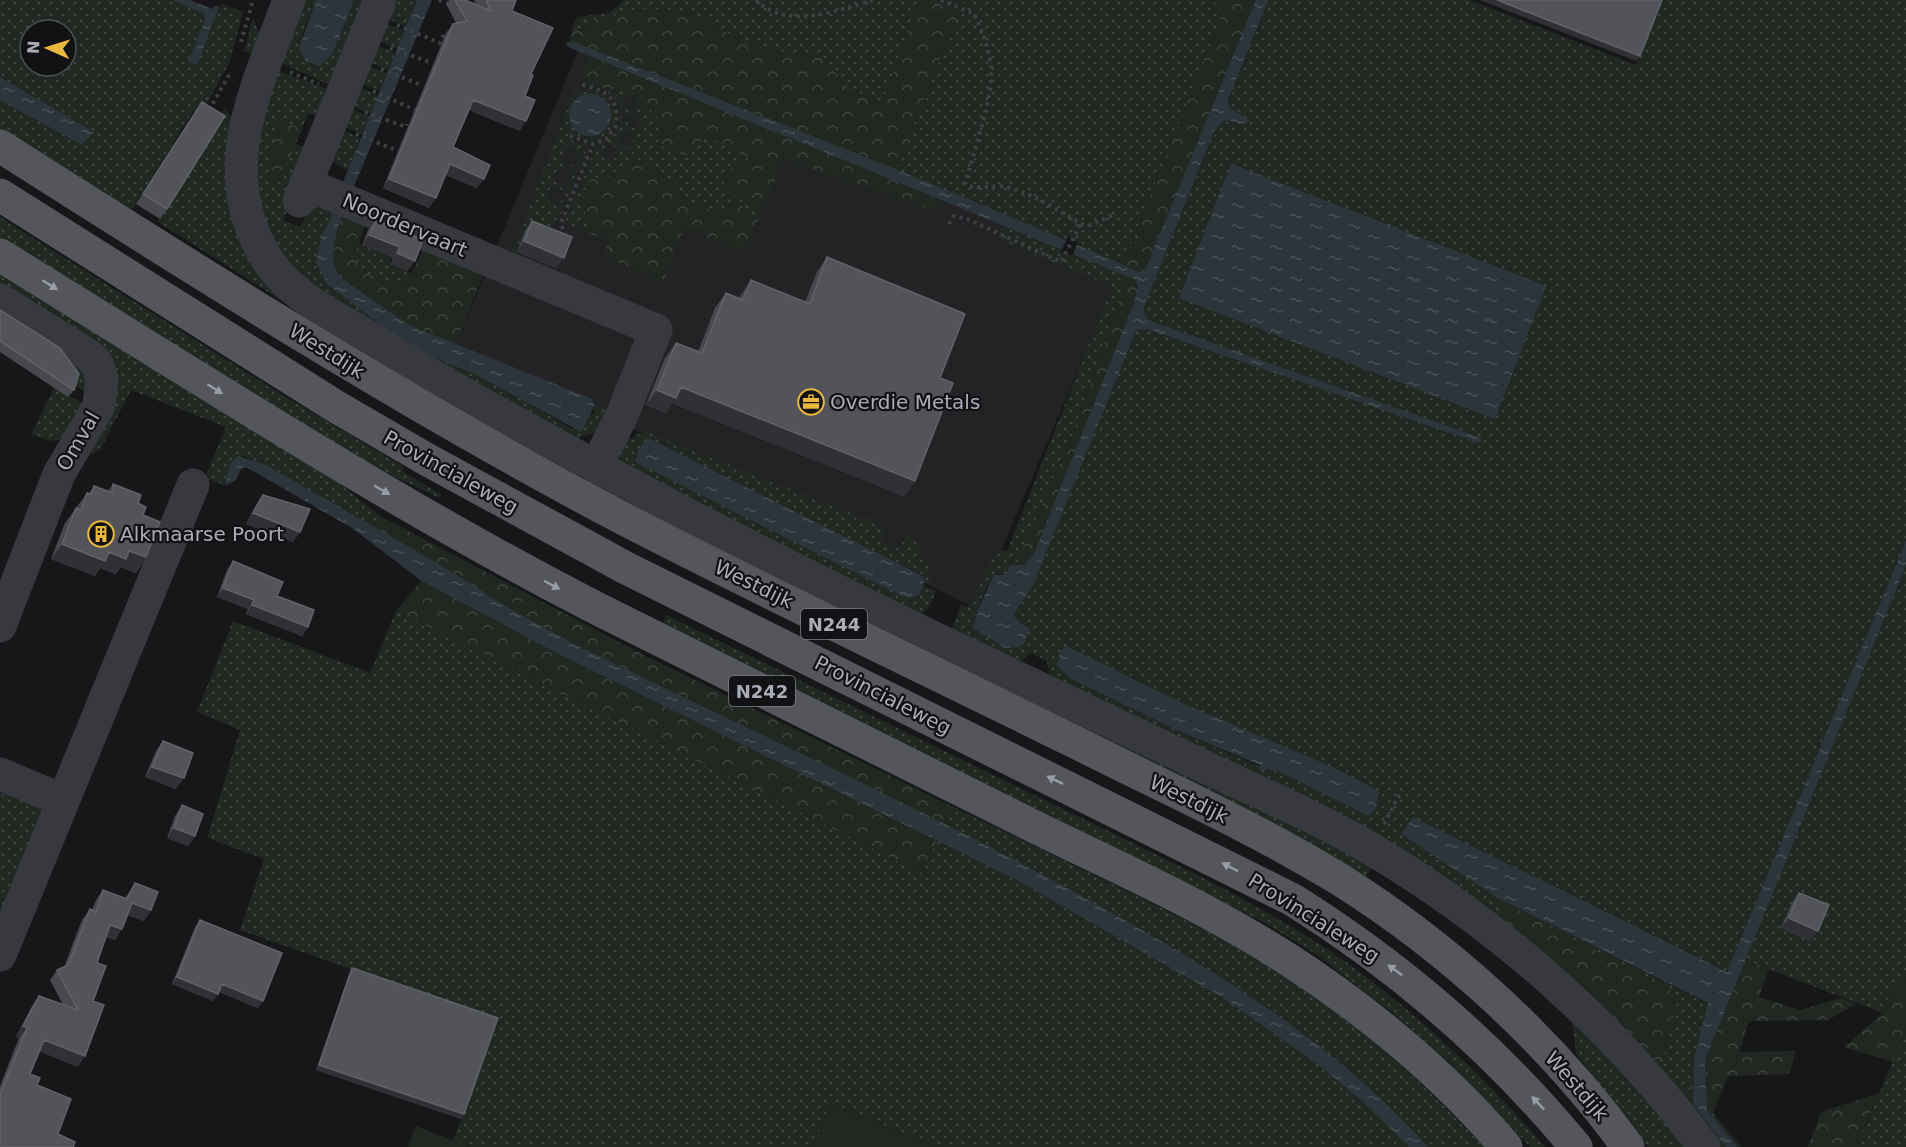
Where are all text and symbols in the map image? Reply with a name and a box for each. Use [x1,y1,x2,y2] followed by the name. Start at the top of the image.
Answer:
[18,18,78,78] north arrow
[24,40,43,54] text: N
[339,188,471,262] street label: Noordervaart
[42,280,58,291] one-way arrow
[285,318,370,384] street label: Westdijk
[207,383,223,394] one-way arrow
[796,387,826,417] office icon: Overdie Metals
[830,390,980,414] place label: Overdie Metals
[51,407,105,475] street label: Omval
[380,425,522,519] street label: Provincialeweg
[374,485,391,495] one-way arrow
[86,519,116,549] building icon: Alkmaarse Poort
[120,522,284,546] place label: Alkmaarse Poort
[711,555,798,614] street label: Westdijk
[544,580,561,590] one-way arrow
[801,609,867,639] road number: N244
[811,650,955,740] street label: Provincialeweg
[729,676,795,706] road number: N242
[1146,770,1233,829] street label: Westdijk
[1047,776,1064,785] one-way arrow
[1221,862,1238,872] one-way arrow
[1244,868,1384,968] street label: Provincialeweg
[1387,964,1403,976] one-way arrow
[1540,1046,1614,1126] street label: Westdijk
[1531,1095,1545,1110] one-way arrow

